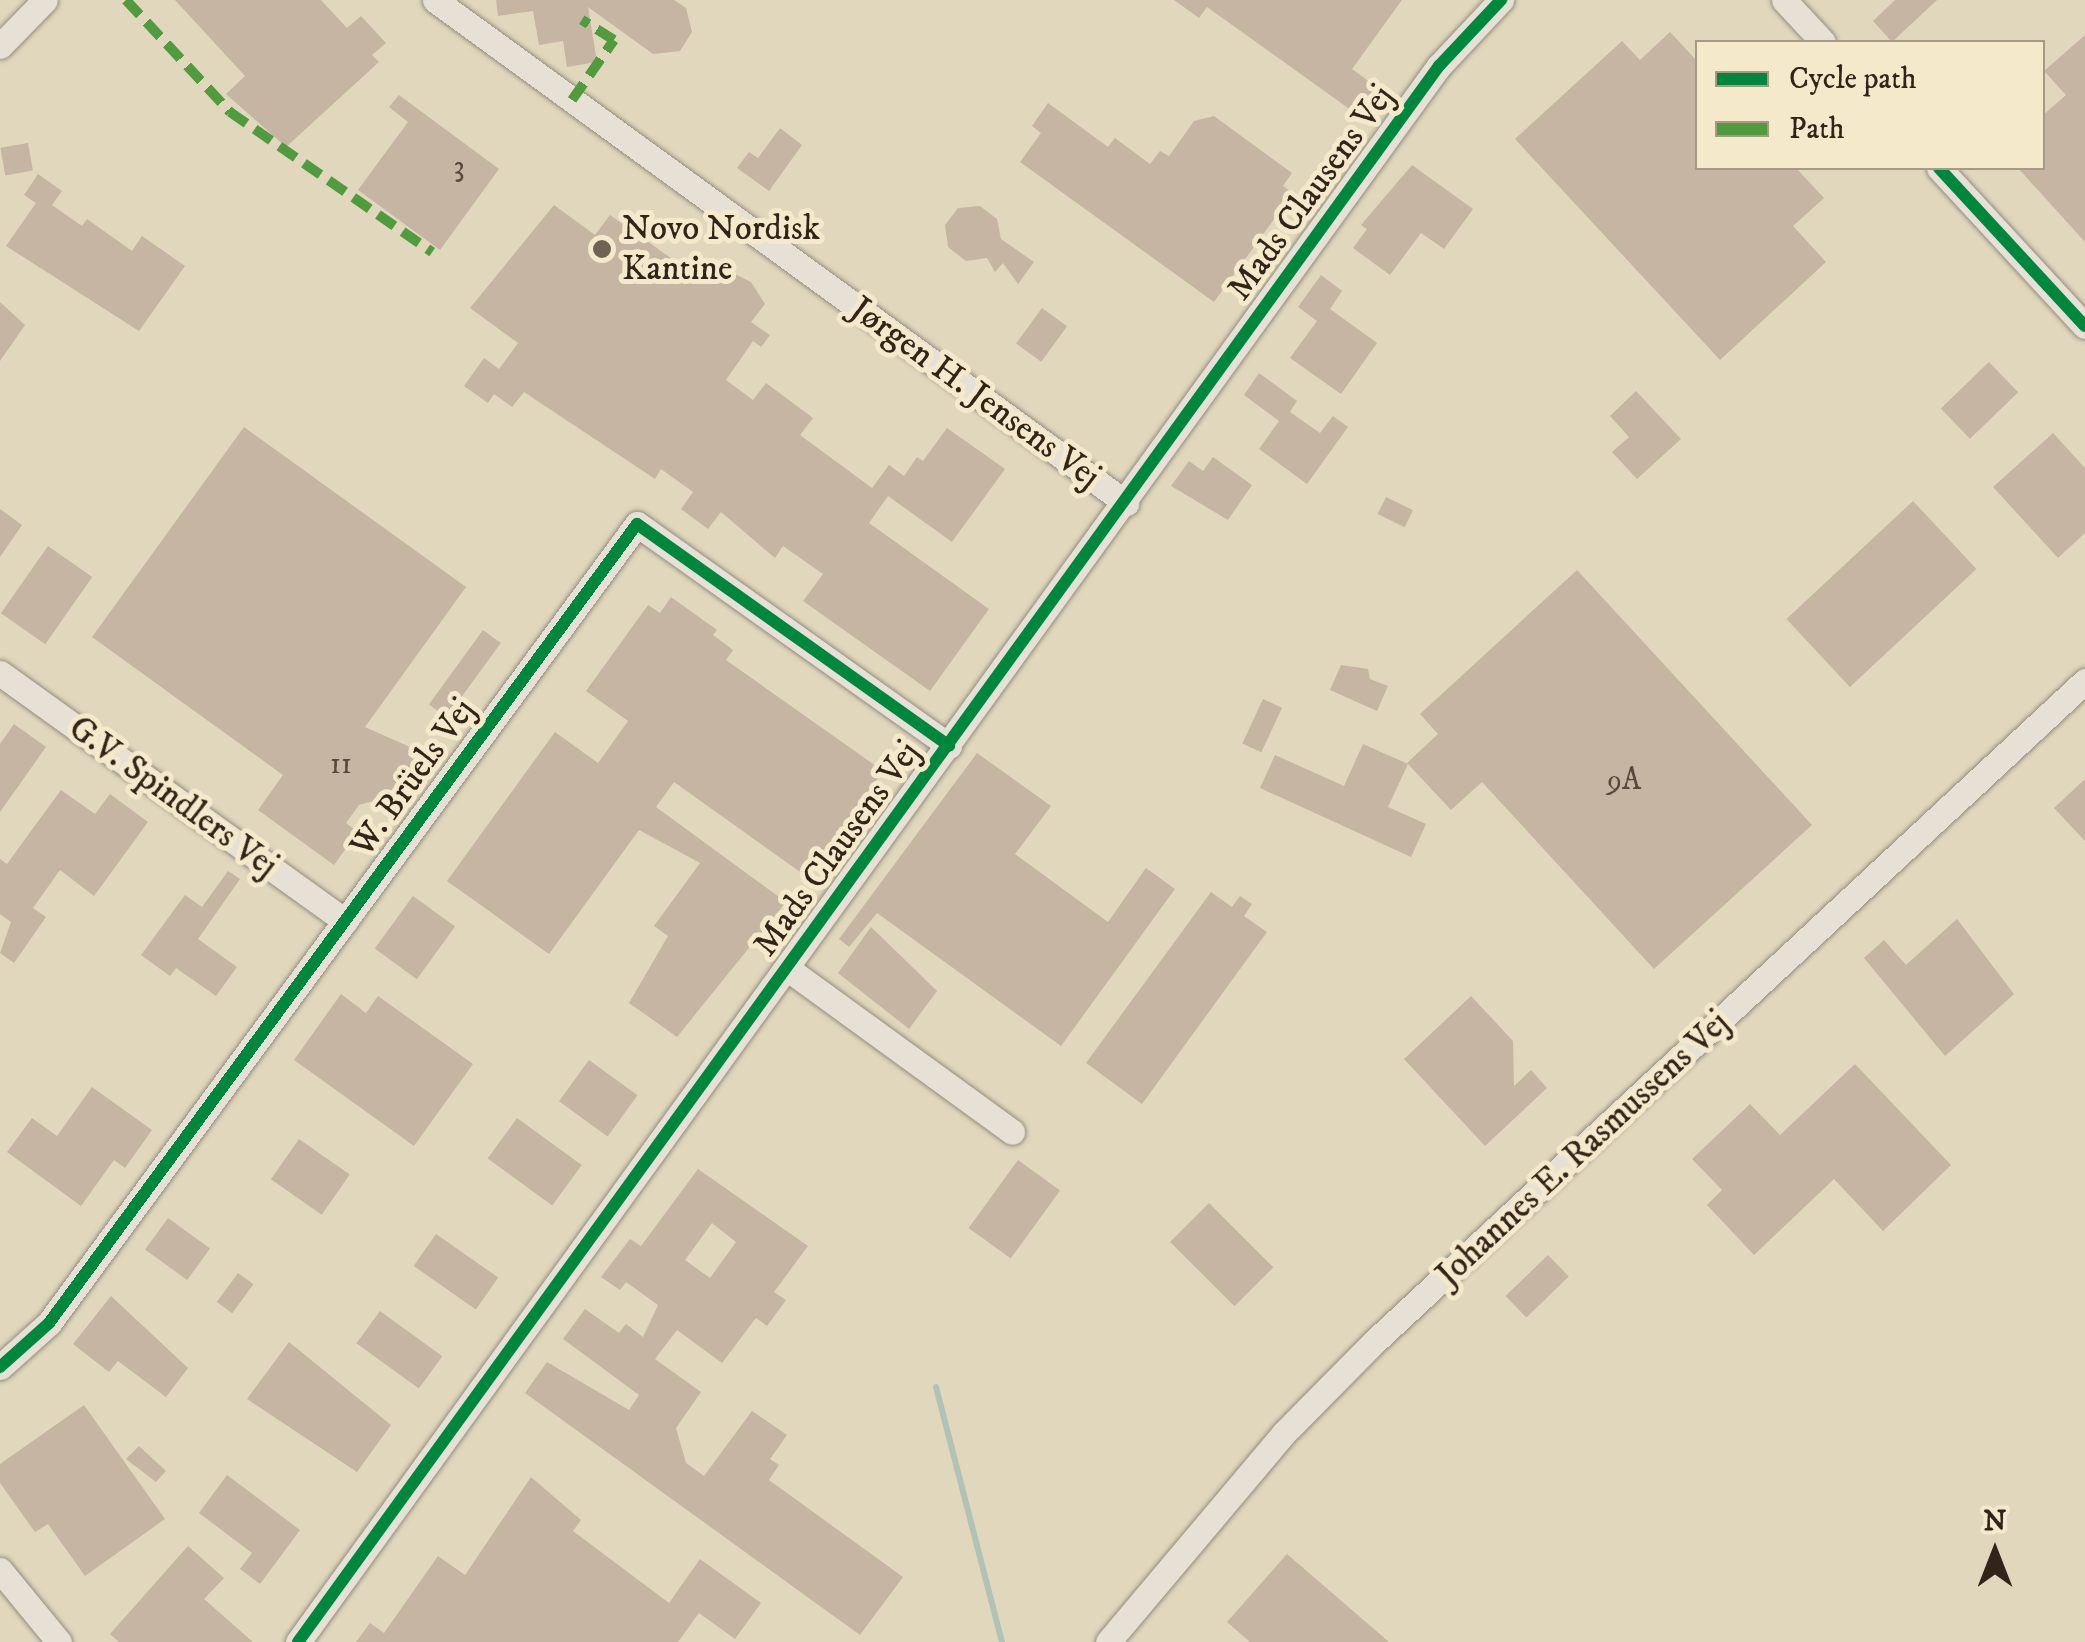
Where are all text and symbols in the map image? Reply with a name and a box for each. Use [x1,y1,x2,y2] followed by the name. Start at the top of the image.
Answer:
[1695,40,2045,170] legend
[1789,61,1917,98] text: Cycle path
[1219,77,1403,309] street label: Mads Clausens Vej
[1789,111,1845,148] text: Path
[453,150,465,186] house number: 3
[622,208,820,290] place label: Novo Nordisk Kantine
[591,238,613,260] marker: Novo Nordisk Kantine
[842,288,1108,498] street label: Jørgen H. Jensens Vej
[342,691,484,865] street label: W. Brüels Vej
[60,707,286,887] street label: G.V. Spindlers Vej
[745,733,929,965] street label: Mads Clausens Vej
[330,747,352,783] house number: 11
[1607,763,1641,799] house number: 9A
[1428,1002,1738,1296] street label: Johannes E. Rasmussens Vej
[1945,1502,2045,1602] north arrow
[1984,1504,2006,1539] text: N

